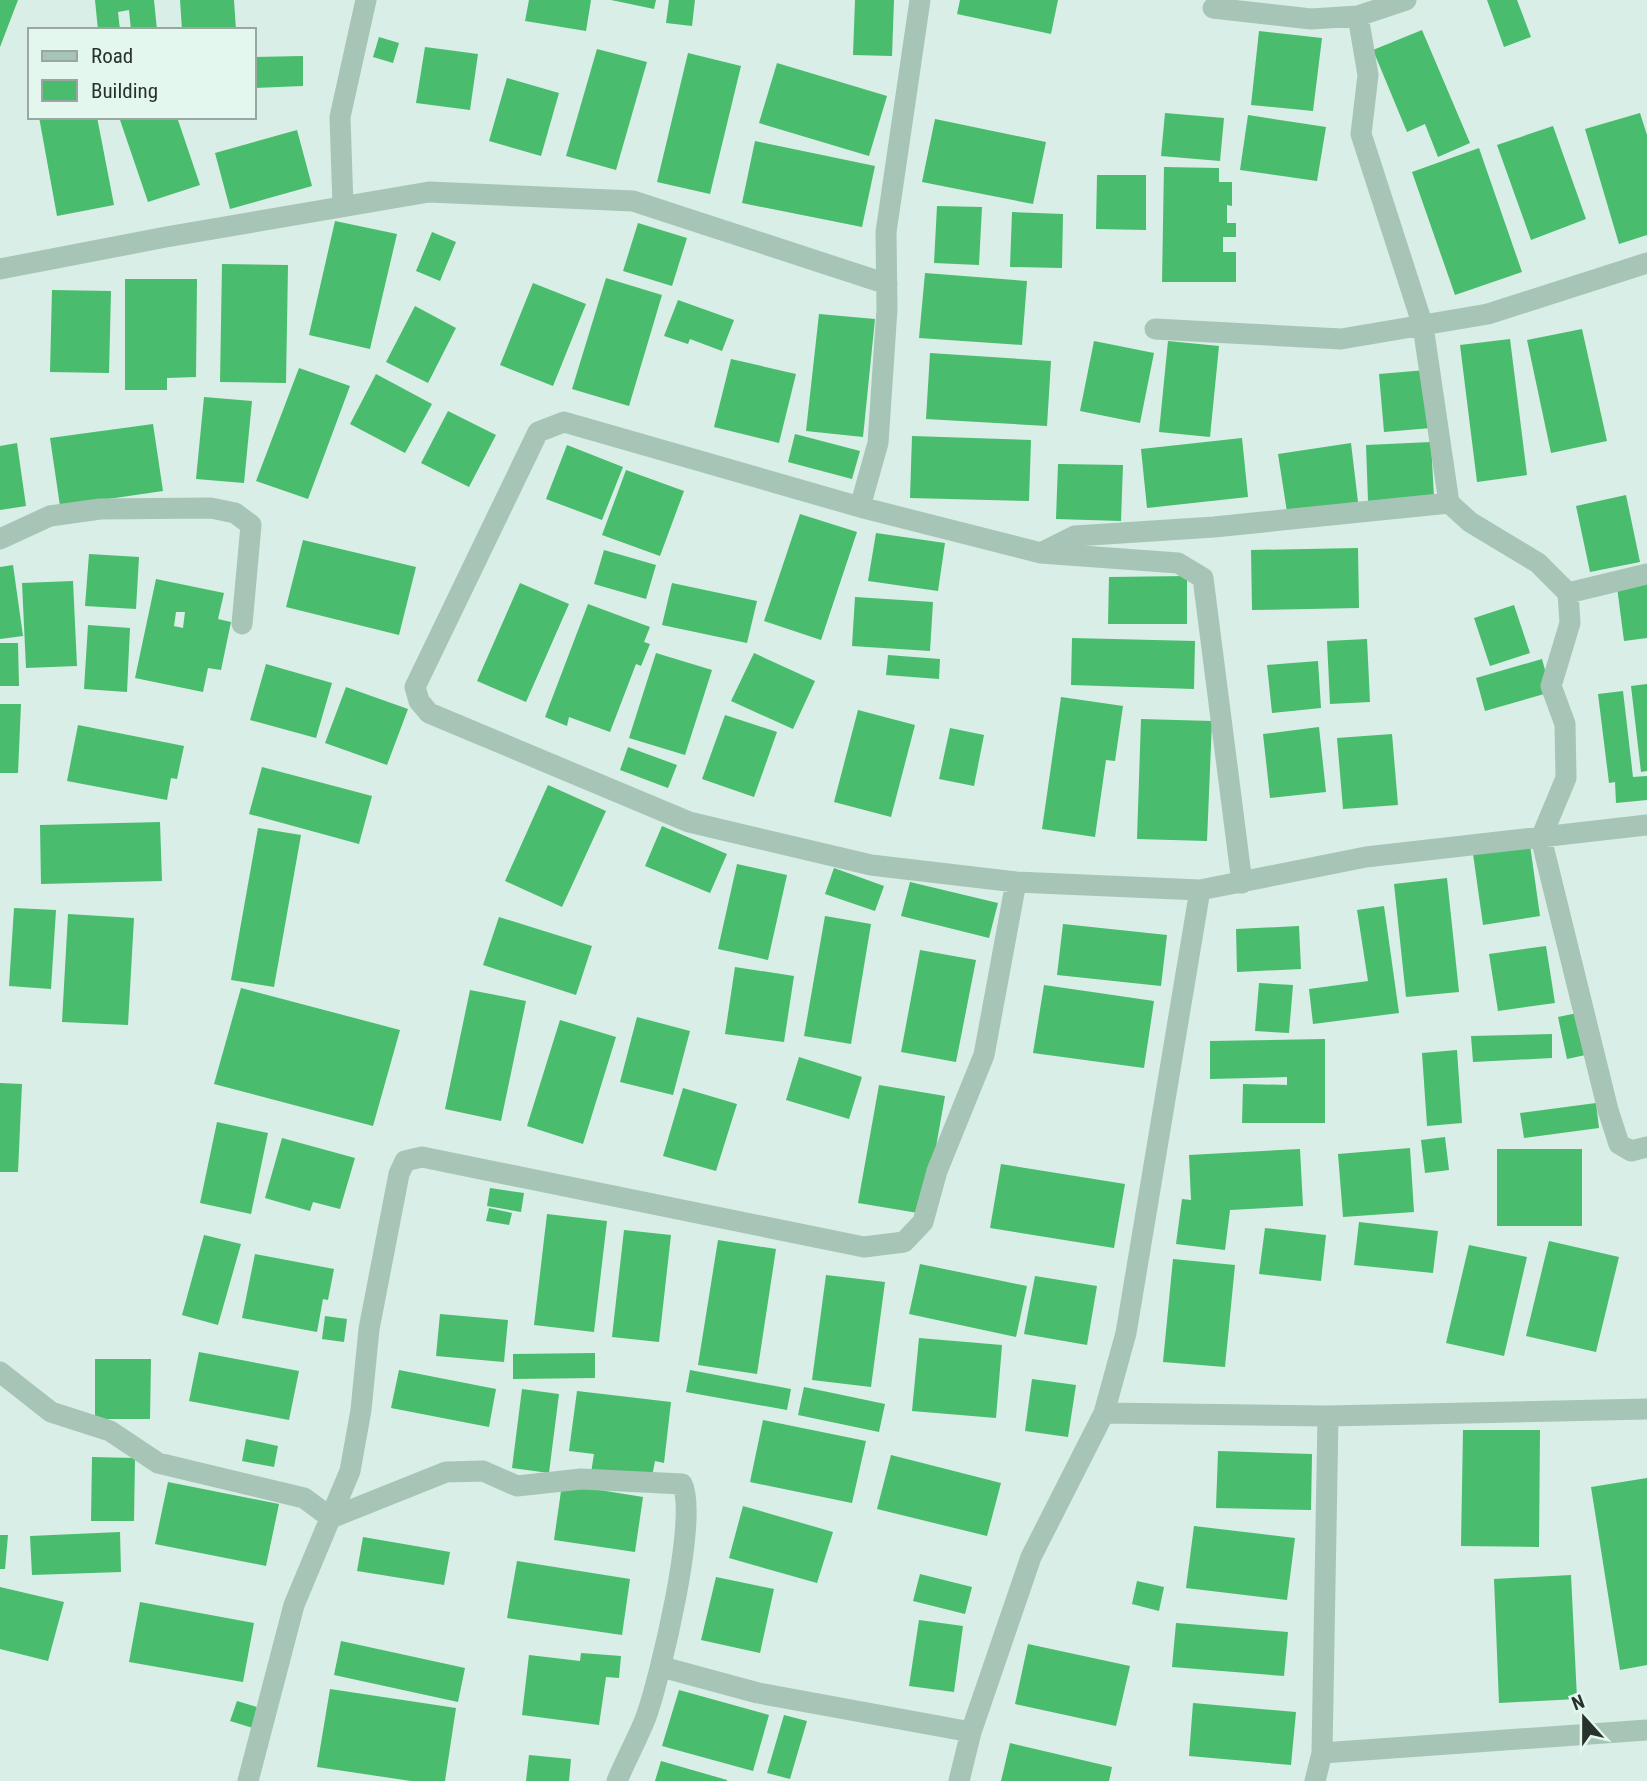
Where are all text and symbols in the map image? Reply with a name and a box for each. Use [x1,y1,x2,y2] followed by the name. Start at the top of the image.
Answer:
[28,28,256,119] legend
[91,44,133,68] text: Road
[91,79,158,103] text: Building
[1549,1683,1619,1753] north arrow
[1569,1690,1588,1715] text: N

